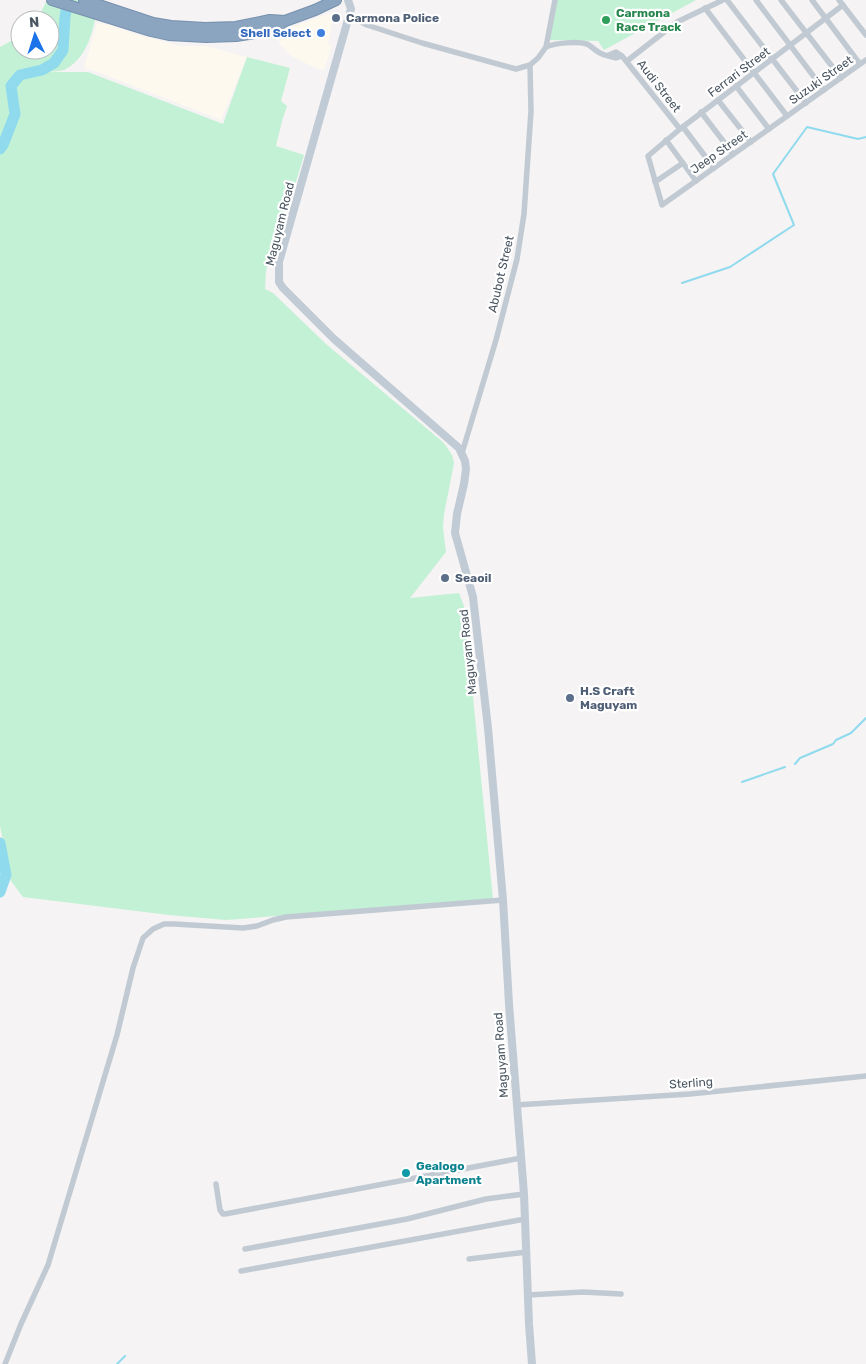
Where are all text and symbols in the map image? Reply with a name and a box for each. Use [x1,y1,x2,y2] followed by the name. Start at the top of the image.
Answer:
[616,6,681,34] place label: Carmona Race Track
[10,10,60,60] north arrow
[346,11,439,25] place label: Carmona Police
[330,12,342,24] marker: Carmona Police
[29,14,40,31] text: N
[600,14,612,26] marker: Carmona Race Track
[240,26,311,40] place label: Shell Select
[315,27,327,39] marker: Shell Select
[705,44,773,100] street label: Ferrari Street
[786,53,856,107] street label: Suzuki Street
[634,57,684,115] street label: Audi Street
[688,127,750,177] street label: Jeep Street
[263,181,297,267] street label: Maguyam Road
[485,234,517,314] street label: Abubot Street
[455,571,491,585] place label: Seaoil
[439,572,451,584] marker: Seaoil
[457,609,479,695] street label: Maguyam Road
[580,684,637,712] place label: H.S Craft Maguyam
[564,692,576,704] marker: H.S Craft Maguyam
[491,1012,511,1098] street label: Maguyam Road
[669,1074,713,1092] street label: Sterling
[416,1159,482,1187] place label: Gealogo Apartment
[400,1167,412,1179] marker: Gealogo Apartment

